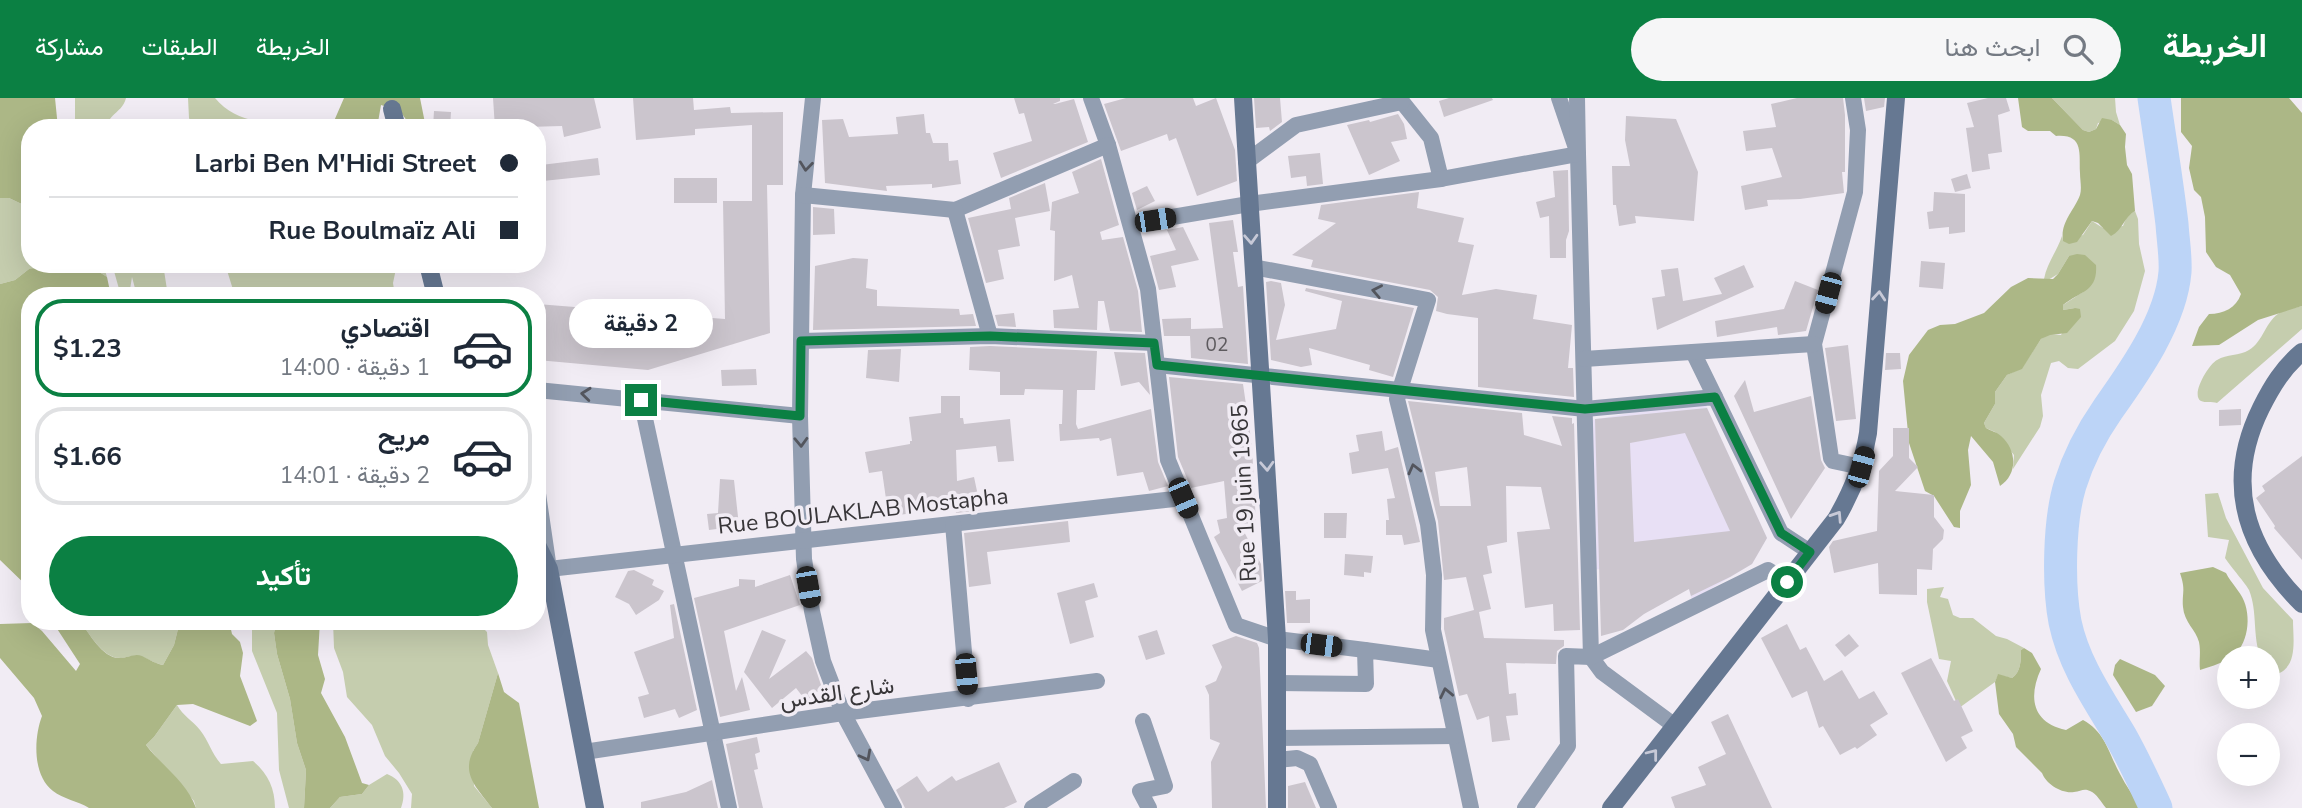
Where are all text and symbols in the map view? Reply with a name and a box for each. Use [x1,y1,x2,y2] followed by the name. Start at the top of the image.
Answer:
[1631,18,2121,81] search box
[2163,24,2267,69] text: الخريطة
[1945,30,2041,65] text: ابحث هنا
[2059,30,2097,68] icon: search
[35,31,103,63] text: مشاركة
[141,31,218,63] text: الطبقات
[256,31,330,63] text: الخريطة
[194,146,476,181] text: Larbi Ben M'Hidi Street
[799,161,814,172] one-way arrow
[1133,206,1178,234] car
[269,213,476,248] text: Rue Boulmaïz Ali
[1244,234,1259,245] one-way arrow
[1813,270,1844,316] car
[1371,284,1383,299] one-way arrow
[1871,290,1886,301] one-way arrow
[569,299,713,348] callout: 2 دقيقة
[604,308,678,339] text: 2 دقيقة
[341,311,430,346] text: اقتصادي
[451,317,514,380] icon: car
[53,331,122,366] text: $1.23
[1206,332,1228,358] house number: 02
[280,352,430,383] text: 1 دقيقة · 14:00
[625,384,657,416] route end
[580,387,592,402] one-way arrow
[1224,403,1264,583] street label: Rue 19 juin 1965
[378,419,430,454] text: مريح
[451,425,514,488] icon: car
[794,437,809,448] one-way arrow
[53,439,122,474] text: $1.66
[1846,444,1877,490] car
[280,460,430,491] text: 2 دقيقة · 14:01
[1259,461,1274,472] one-way arrow
[1408,463,1422,475] one-way arrow
[1166,475,1201,521] car
[716,480,1010,542] street label: Rue BOULAKLAB Mostapha
[1829,511,1841,524] one-way arrow
[49,536,518,616] button: تأكيد
[795,564,822,610] car
[1771,566,1803,598] route start
[1299,632,1344,658] car
[2217,646,2280,786] map controls
[2217,646,2280,709] button: +
[954,652,979,696] car
[778,670,896,716] street label: شارع القدس
[1440,687,1455,699] one-way arrow
[2217,723,2280,786] button: −
[858,749,872,762] one-way arrow
[1644,750,1657,762] one-way arrow

